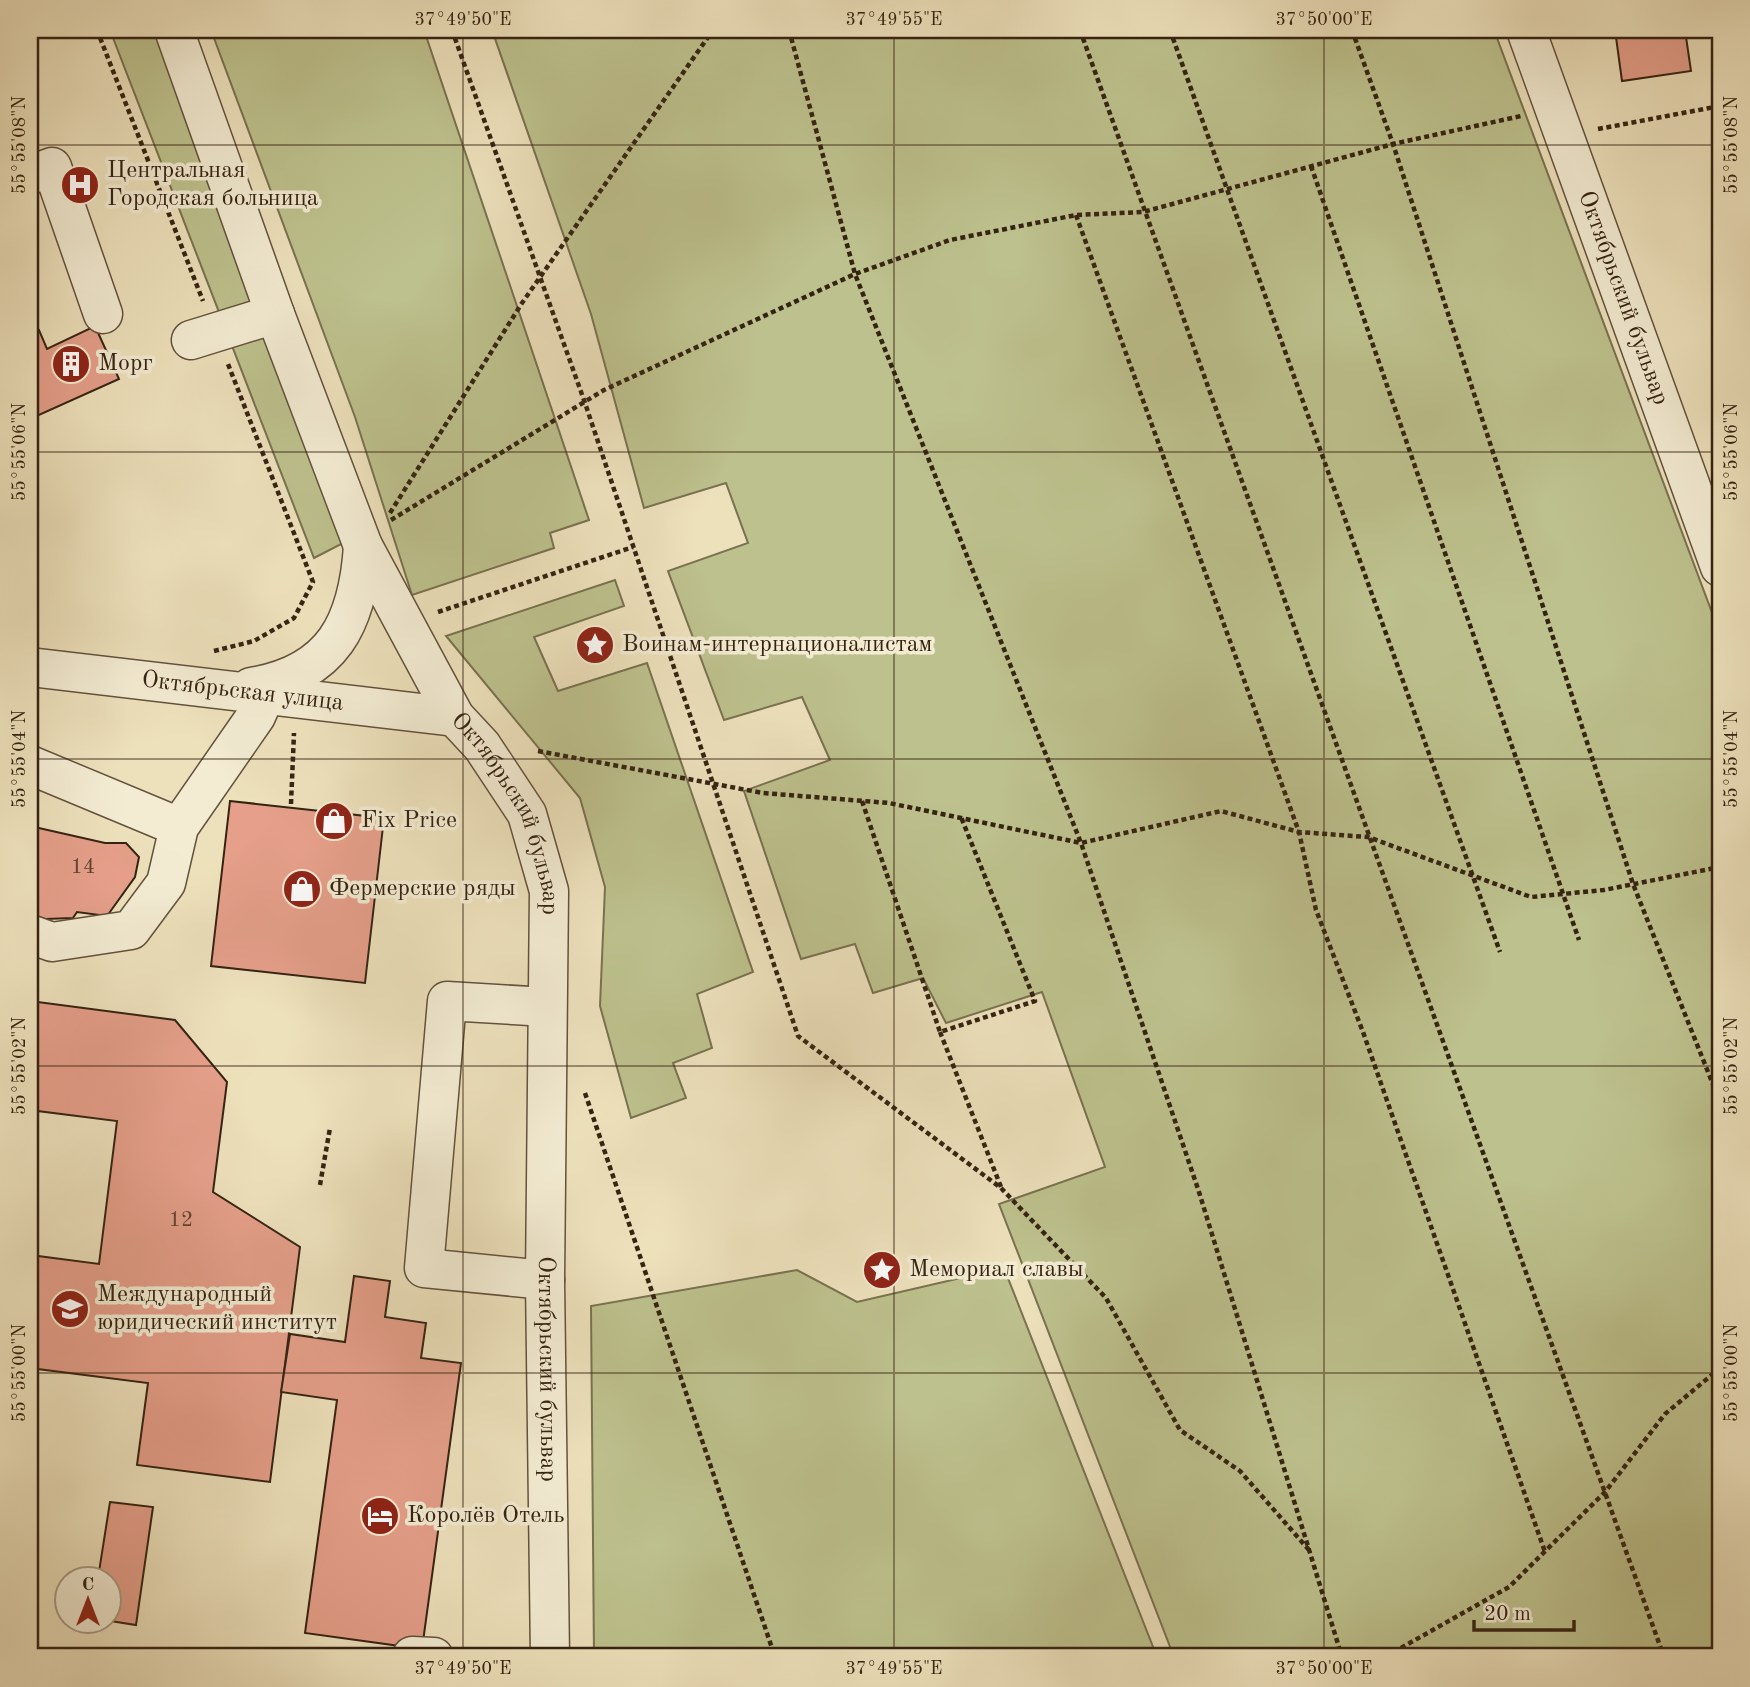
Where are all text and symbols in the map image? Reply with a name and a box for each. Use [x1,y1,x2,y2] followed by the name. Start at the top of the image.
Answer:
[415,11,511,29] text: 37°49'50"E
[846,11,942,29] text: 37°49'55"E
[1276,11,1372,29] text: 37°50'00"E
[11,96,29,194] text: 55°55'08"N
[1723,96,1741,194] text: 55°55'08"N
[107,159,319,211] place label: Центральная Городская больница
[59,164,101,206] hospital icon: Центральная Городская больница
[1573,188,1672,408] street label: Октябрьский бульвар
[50,343,92,385] building icon: Морг
[98,352,153,376] place label: Морг
[11,403,29,501] text: 55°55'06"N
[1723,403,1741,501] text: 55°55'06"N
[574,624,616,666] place icon: Воинам-интернационалистам
[622,633,932,657] place label: Воинам-интернационалистам
[140,668,345,716] street label: Октябрьская улица
[446,708,561,915] street label: Октябрьский бульвар
[11,710,29,808] text: 55°55'04"N
[1723,710,1741,808] text: 55°55'04"N
[313,800,355,842] shop icon: Fix Price
[361,809,457,833] place label: Fix Price
[71,857,95,878] house number: 14
[281,868,323,910] shop icon: Фермерские ряды
[329,877,516,901] place label: Фермерские ряды
[11,1017,29,1115] text: 55°55'02"N
[1723,1017,1741,1115] text: 55°55'02"N
[169,1210,193,1231] house number: 12
[861,1249,903,1291] place icon: Мемориал славы
[533,1256,560,1482] street label: Октябрьский бульвар
[909,1258,1084,1282] place label: Мемориал славы
[97,1283,337,1335] place label: Международный юридический институт
[49,1288,91,1330] school or university icon: Международный юридический институт
[11,1324,29,1422] text: 55°55'00"N
[1723,1324,1741,1422] text: 55°55'00"N
[359,1495,401,1537] hotel icon: Королёв Отель
[407,1504,565,1528] place label: Королёв Отель
[52,1564,122,1634] north arrow
[82,1576,94,1595] text: С
[1474,1589,1573,1633] scale bar
[1484,1604,1531,1625] text: 20 m
[415,1660,511,1678] text: 37°49'50"E
[846,1660,942,1678] text: 37°49'55"E
[1276,1660,1372,1678] text: 37°50'00"E

